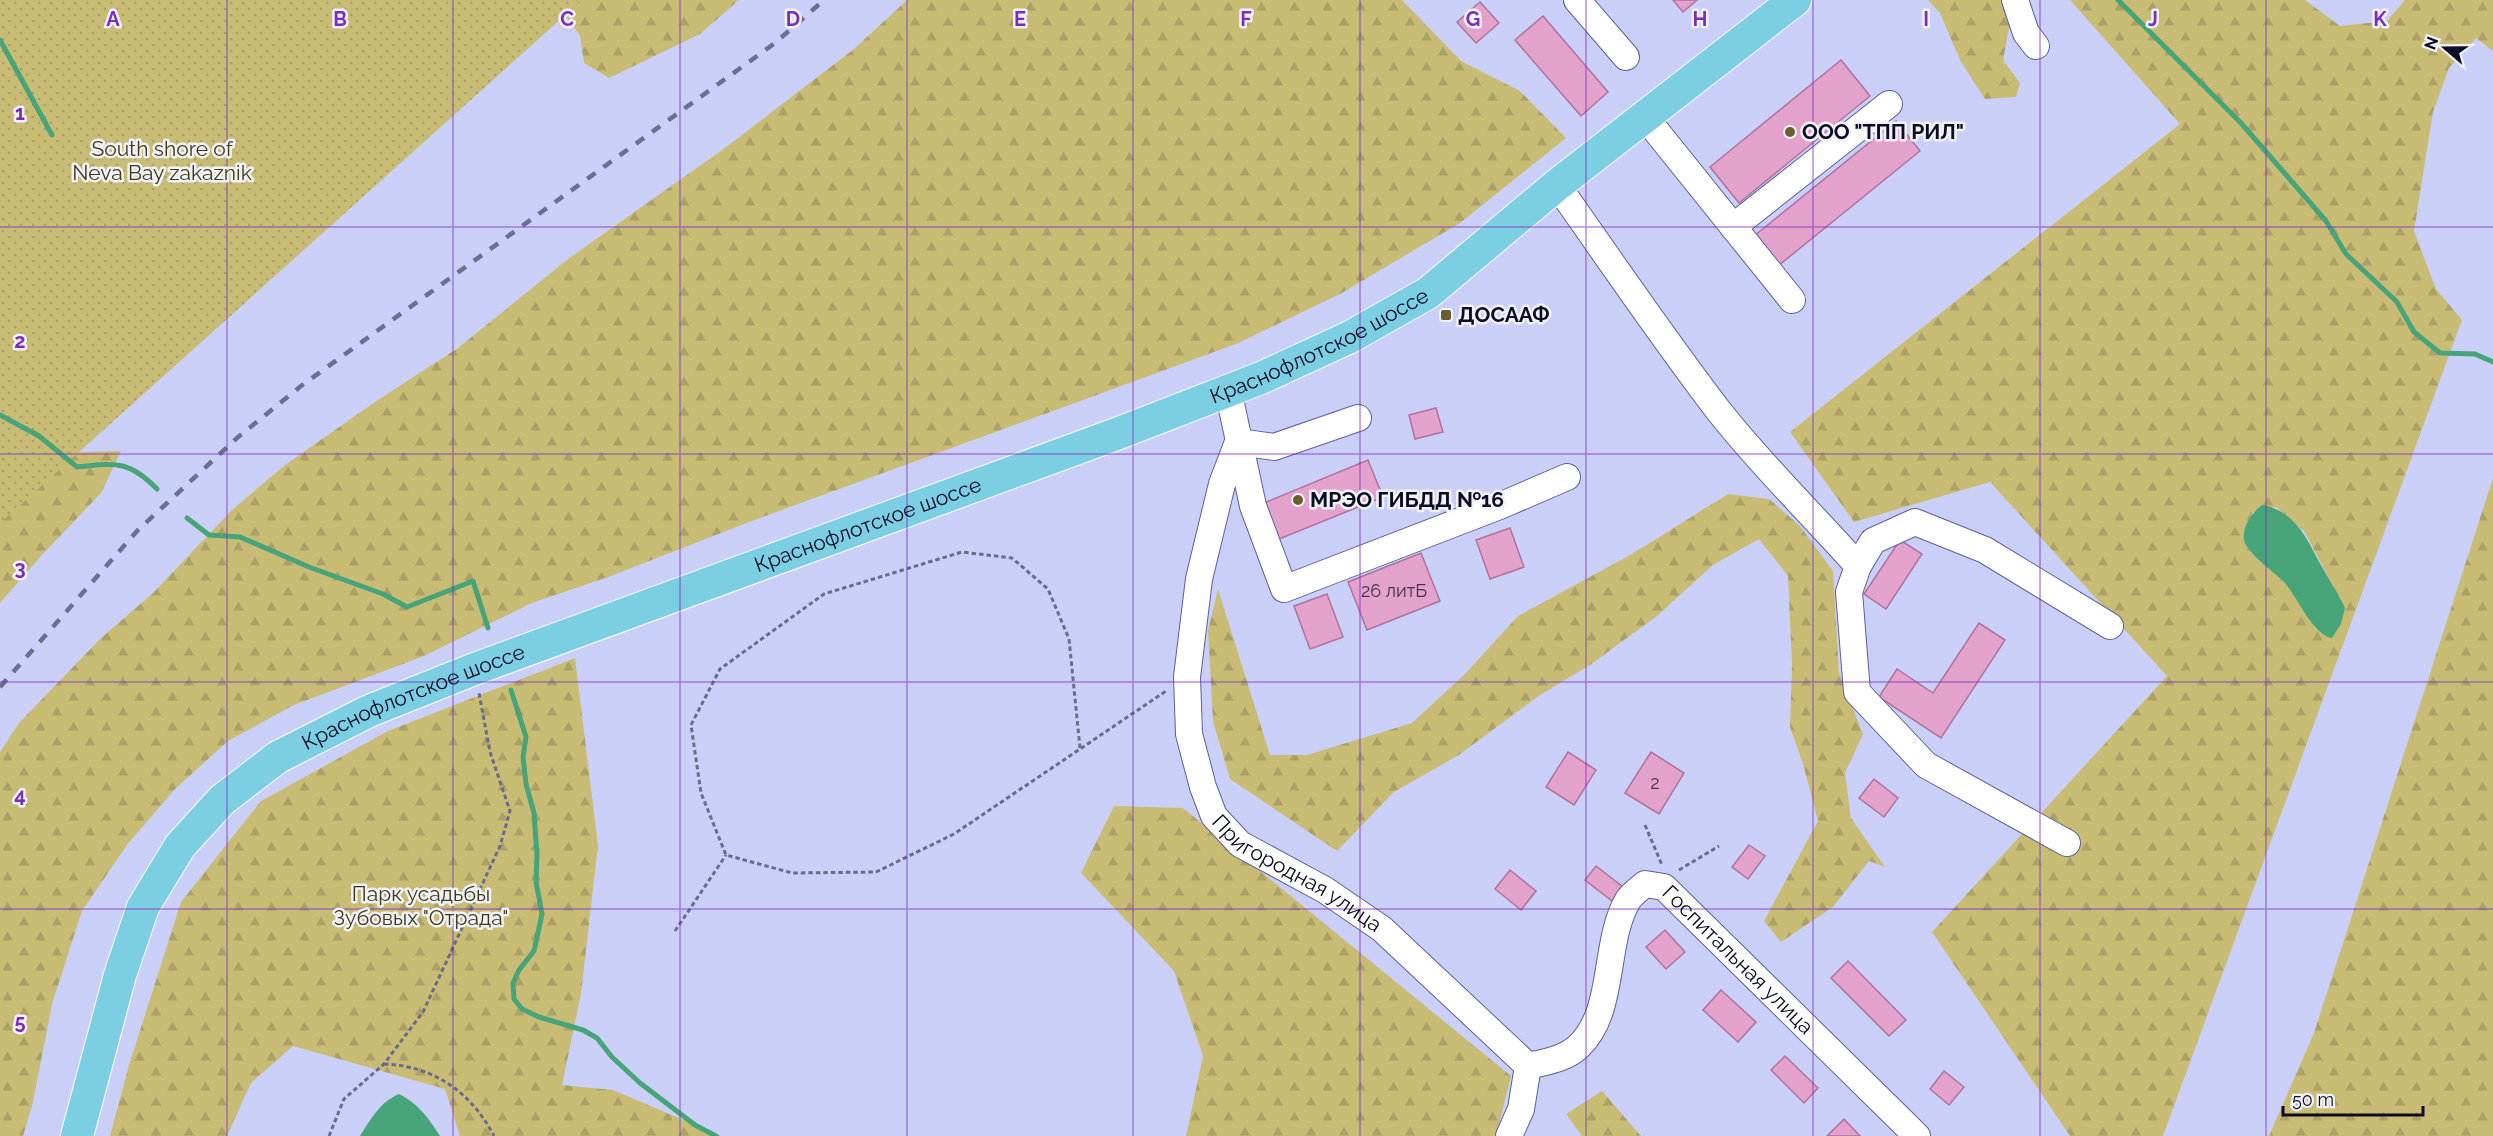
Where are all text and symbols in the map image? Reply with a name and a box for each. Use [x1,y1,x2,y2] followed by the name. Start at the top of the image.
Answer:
[106,7,120,31] text: A
[333,7,347,31] text: B
[560,7,574,31] text: C
[786,7,800,31] text: D
[1014,7,1026,31] text: E
[1240,7,1252,31] text: F
[1466,7,1480,31] text: G
[1693,7,1707,31] text: H
[1923,7,1929,31] text: I
[2148,7,2158,31] text: J
[2373,7,2387,31] text: K
[2415,18,2475,78] north arrow
[2420,34,2442,52] text: N
[15,101,25,125] text: 1
[1802,119,1964,144] place label: ООО "ТПП РИЛ"
[1783,125,1797,139] marker: ООО "ТПП РИЛ"
[72,136,252,185] park label: South shore of Neva Bay zakaznik
[1206,282,1433,409] street label: Краснофлотское шоссе
[1458,302,1550,327] place label: ДОСААФ
[1439,308,1453,322] marker: ДОСААФ
[14,329,26,353] text: 2
[751,472,984,578] street label: Краснофлотское шоссе
[1310,487,1504,512] place label: МРЭО ГИБДД №16
[1291,493,1305,507] marker: МРЭО ГИБДД №16
[14,556,26,580] text: 3
[1361,580,1427,601] house number: 26 литБ
[298,639,528,755] street label: Краснофлотское шоссе
[1650,772,1660,793] house number: 2
[14,783,26,807] text: 4
[1207,809,1387,937] street label: Пригородная улица
[1658,880,1819,1039] street label: Госпитальная улица
[334,881,508,930] park label: Парк усадьбы Зубовых "Отрада"
[14,1010,26,1034] text: 5
[2283,1079,2422,1117] scale bar
[2292,1089,2334,1110] text: 50 m

